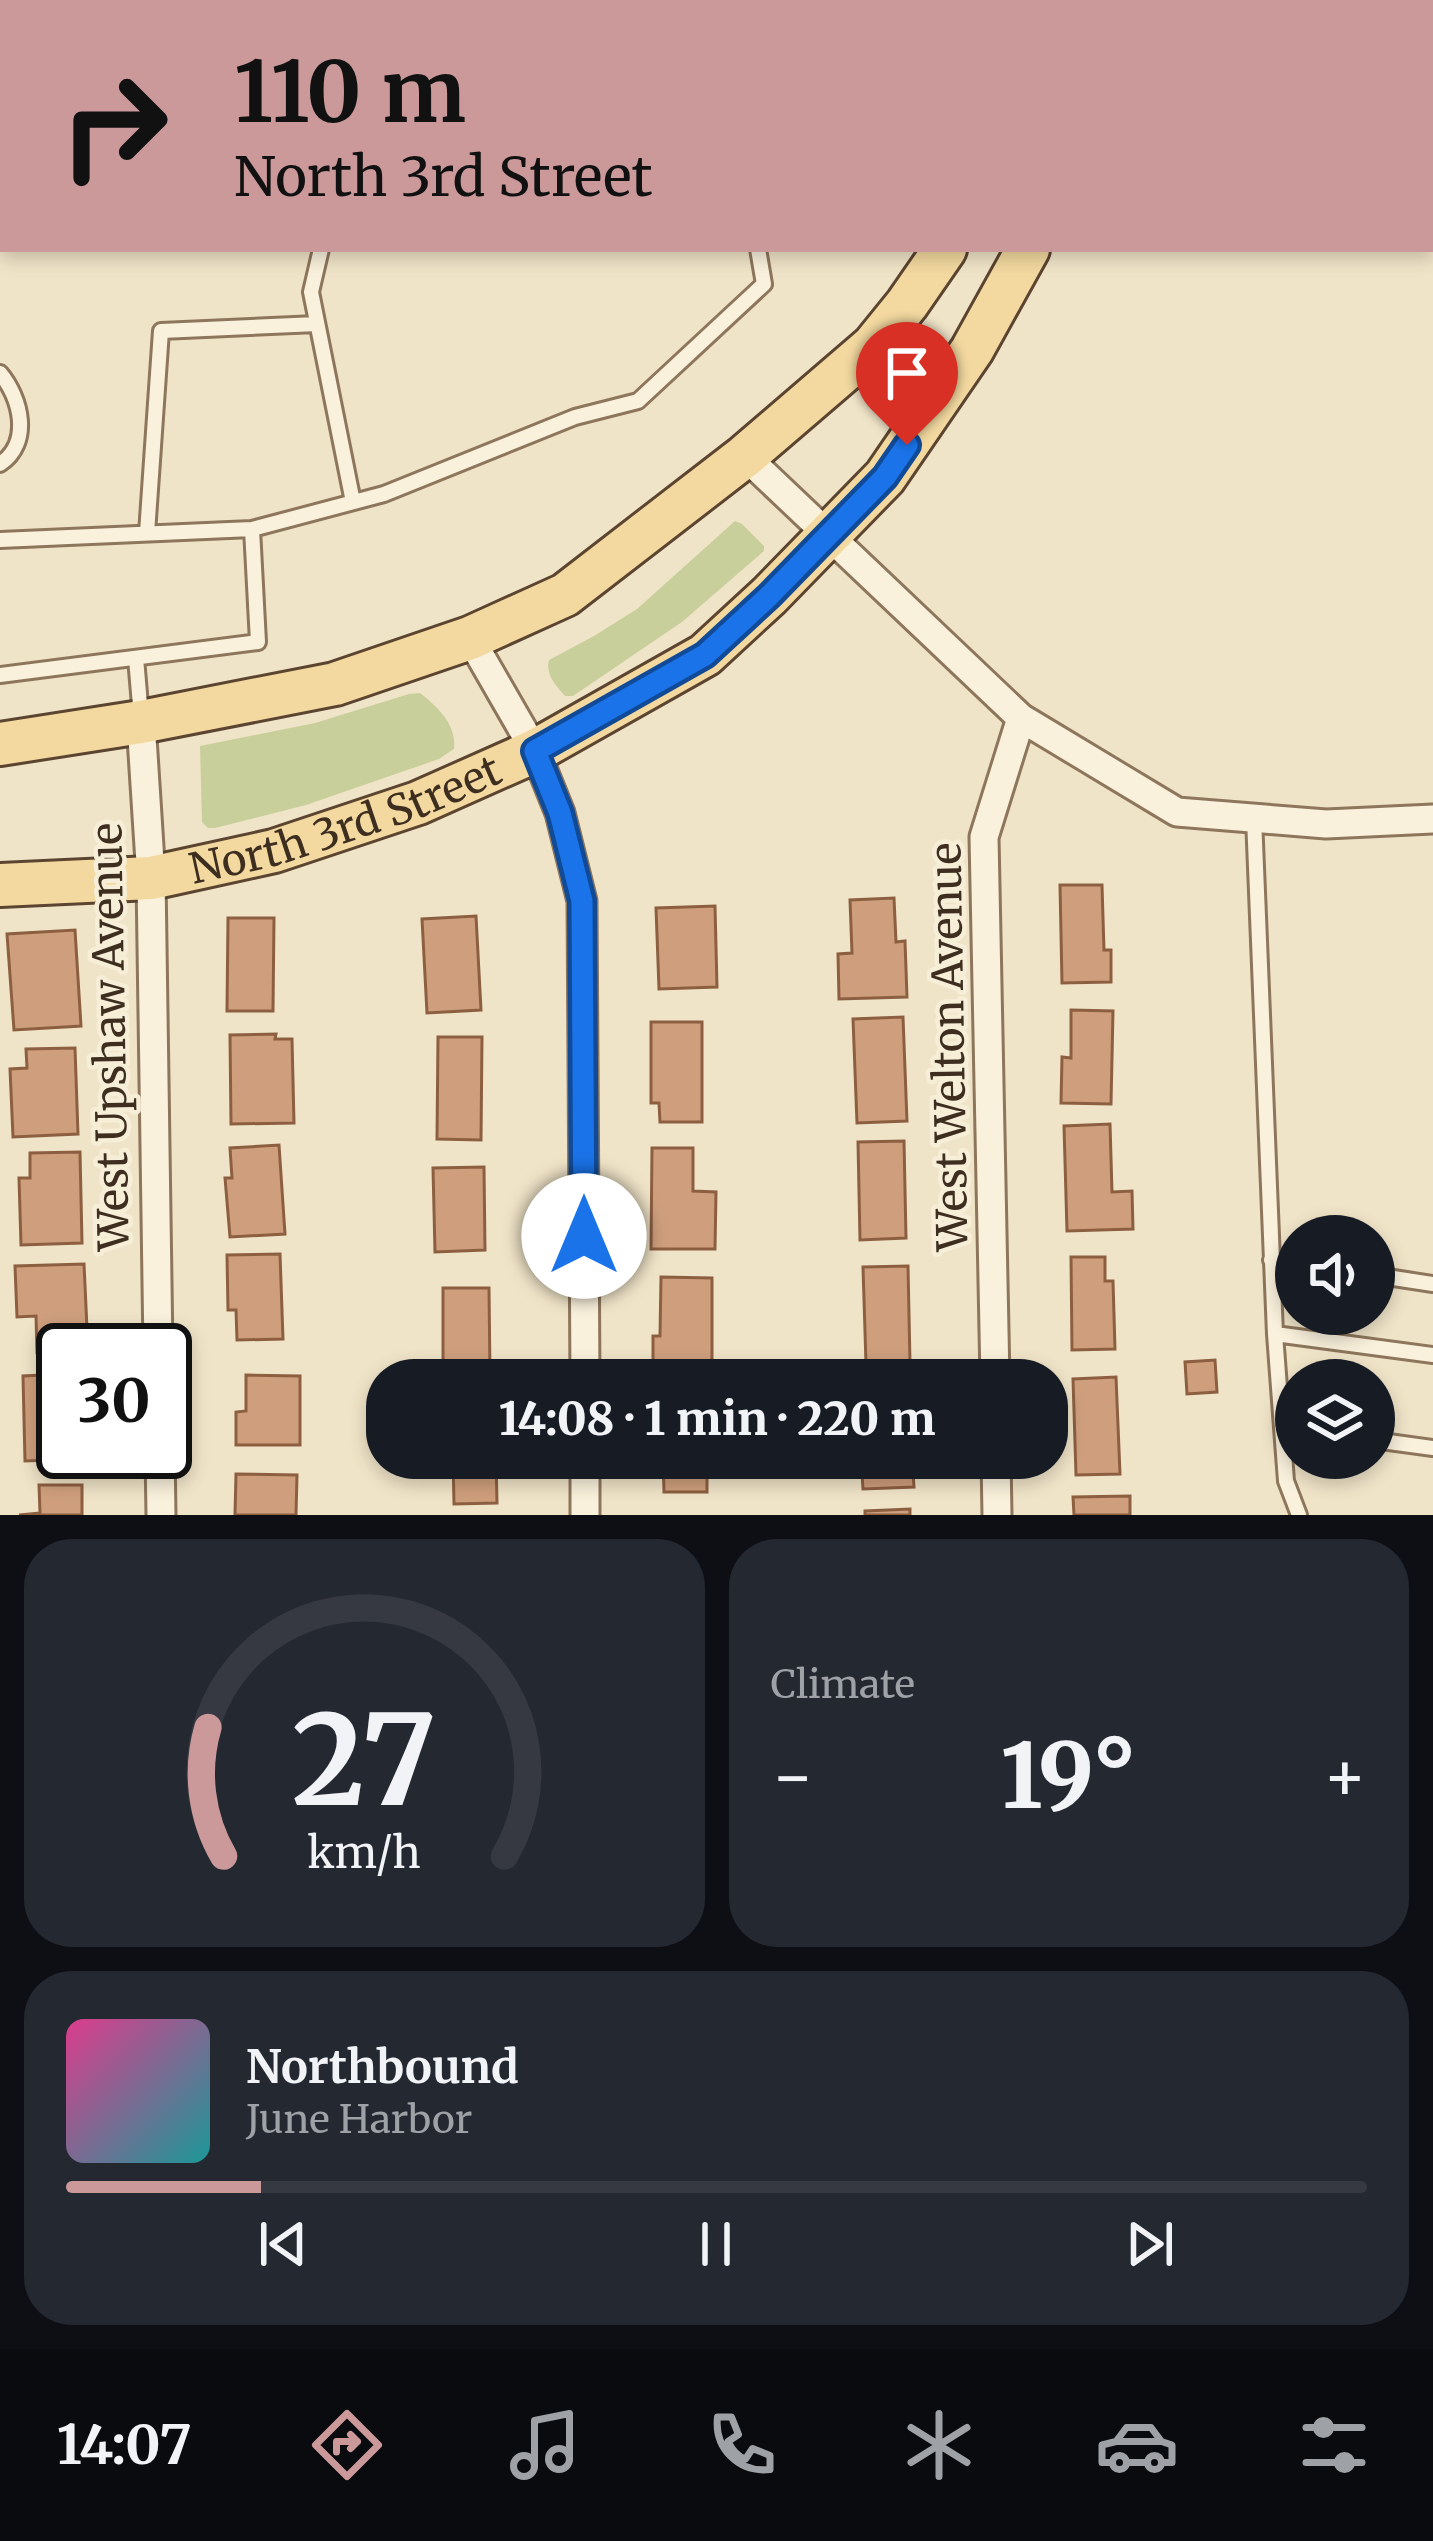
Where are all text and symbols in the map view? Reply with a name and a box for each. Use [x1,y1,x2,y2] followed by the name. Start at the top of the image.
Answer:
[234,39,466,145] text: 110 m
[36,48,192,204] icon: right
[234,143,652,211] text: North 3rd Street
[856,322,958,445] pin
[874,340,940,406] icon: arrive
[185,744,509,895] street label: North 3rd Street
[80,822,140,1253] street label: West Upshaw Avenue
[919,842,979,1253] street label: West Welton Avenue
[521,1173,647,1299] position arrow
[1275,1215,1395,1479] map controls
[1275,1215,1395,1335] button: sound
[36,1323,192,1479] speed limit sign: 30
[1275,1359,1395,1479] button: layers
[499,1391,935,1447] text: 14:08 · 1 min · 220 m
[771,1660,915,1709] text: Climate
[292,1682,436,1839] text: 27
[1001,1719,1137,1833] text: 19°
[771,1735,815,1818] text: −
[1323,1735,1367,1818] text: +
[307,1826,421,1880] text: km/h
[246,2039,519,2095] text: Northbound
[246,2095,472,2144] text: June Harbor
[250,2211,316,2277] icon: previous
[683,2211,749,2277] icon: pause
[1117,2211,1183,2277] icon: next
[305,2403,389,2487] icon: directions
[503,2403,587,2487] icon: music
[700,2403,784,2487] icon: phone
[897,2403,981,2487] icon: climate
[1095,2403,1179,2487] icon: car
[1292,2403,1376,2487] icon: filters
[57,2411,192,2479] text: 14:07

